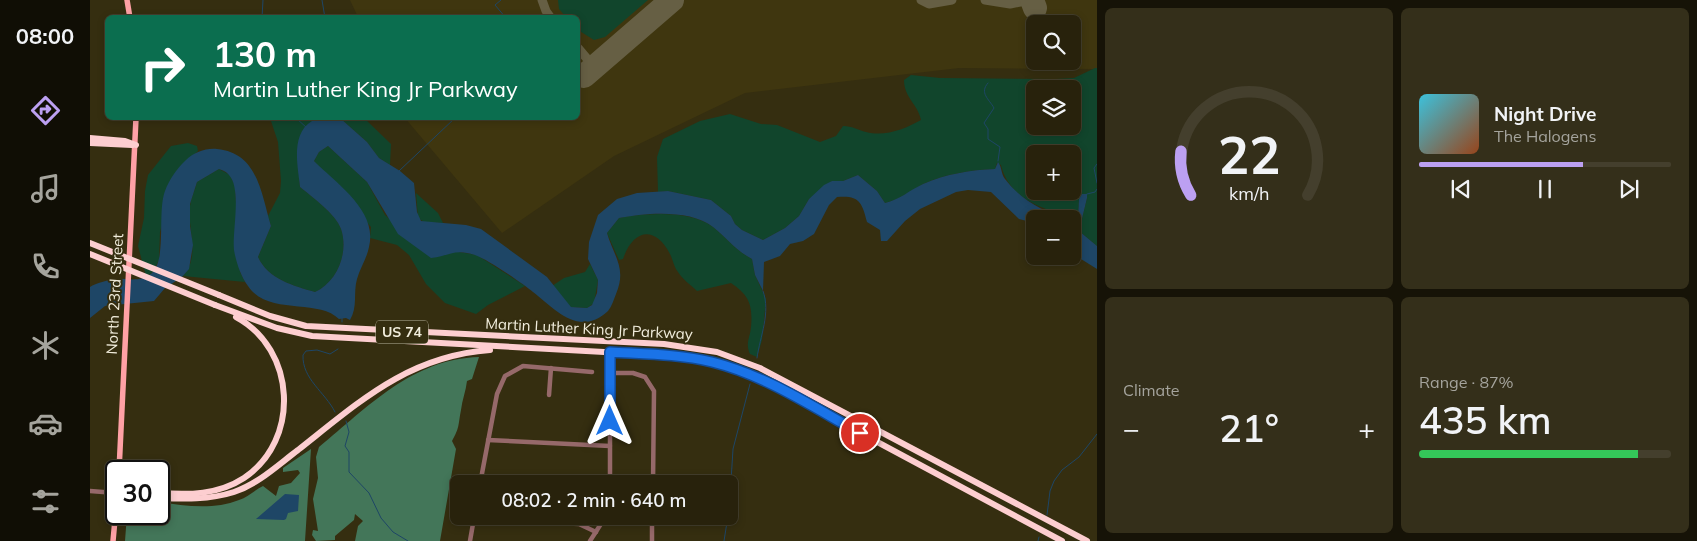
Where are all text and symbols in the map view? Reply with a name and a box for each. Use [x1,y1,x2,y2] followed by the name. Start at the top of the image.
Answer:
[1026,15,1081,265] map controls
[1026,15,1081,70] button: search
[16,22,74,50] text: 08:00
[213,32,317,76] text: 130 m
[130,35,195,100] icon: right
[213,75,518,103] text: Martin Luther King Jr Parkway
[1026,80,1081,135] button: layers
[28,93,63,128] icon: directions
[1494,102,1596,126] text: Night Drive
[1218,122,1280,187] text: 22
[1494,126,1596,146] text: The Halogens
[1026,145,1081,200] button: +
[28,171,63,206] icon: music
[1447,175,1475,203] icon: previous
[1531,175,1559,203] icon: pause
[1615,175,1643,203] icon: next
[1229,182,1269,204] text: km/h
[1026,210,1081,265] button: −
[102,233,127,355] street label: North 23rd Street
[28,249,63,284] icon: phone
[485,314,693,343] street label: Martin Luther King Jr Parkway
[376,321,428,344] road number: US 74
[28,328,63,363] icon: climate
[1419,372,1514,392] text: Range · 87%
[1123,380,1179,400] text: Climate
[583,394,635,446] position arrow
[1419,396,1552,444] text: 435 km
[1219,404,1279,452] text: 21°
[28,406,63,441] icon: car
[1123,411,1140,446] text: −
[1358,411,1375,446] text: +
[839,412,881,454] pin
[846,419,874,447] icon: arrive
[105,460,170,525] speed limit sign: 30
[28,484,63,519] icon: filters
[501,488,687,512] text: 08:02 · 2 min · 640 m

